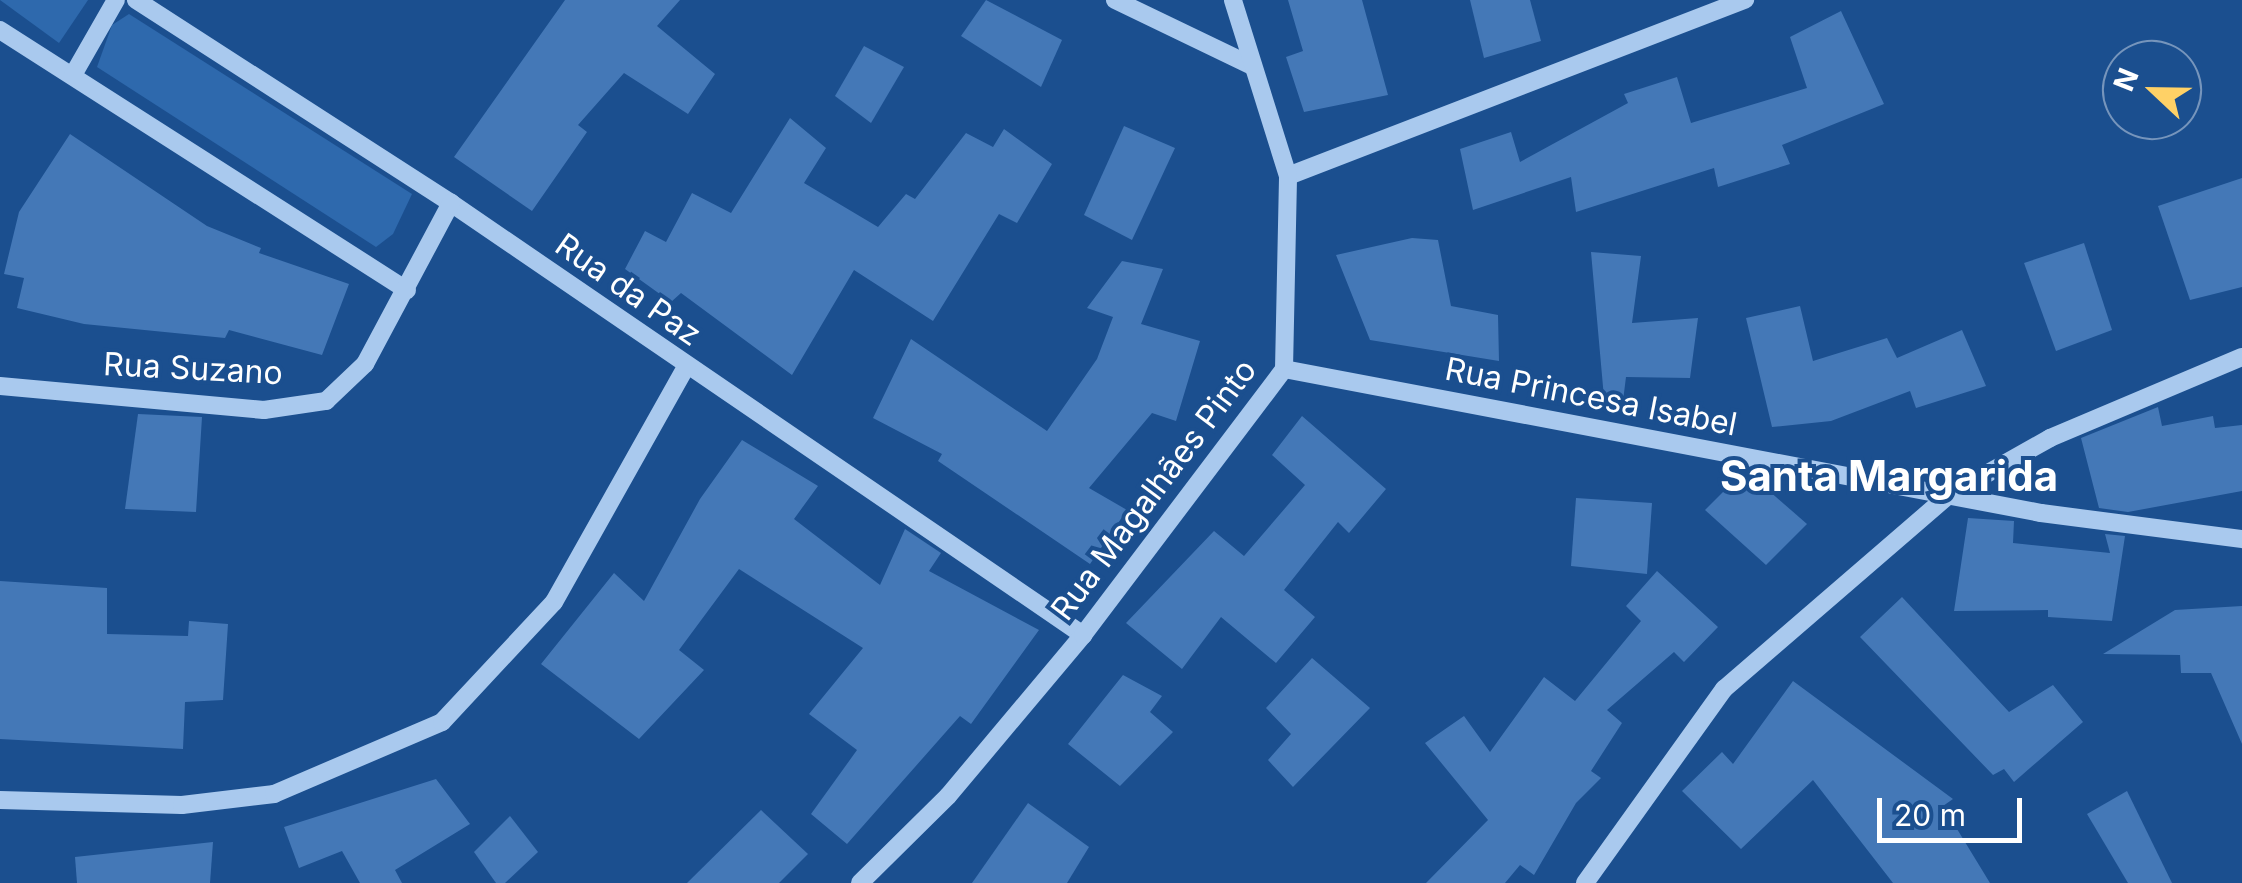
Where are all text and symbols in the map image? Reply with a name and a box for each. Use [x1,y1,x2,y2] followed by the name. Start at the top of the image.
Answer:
[2102,40,2202,140] north arrow
[2106,63,2146,96] text: N
[548,226,708,354] street label: Rua da Paz
[102,345,284,393] street label: Rua Suzano
[1442,350,1740,444] street label: Rua Princesa Isabel
[1043,352,1265,628] street label: Rua Magalhães Pinto
[1720,451,2058,501] district label: Santa Margarida
[1882,778,2027,840] scale bar
[1894,797,1966,833] text: 20 m

